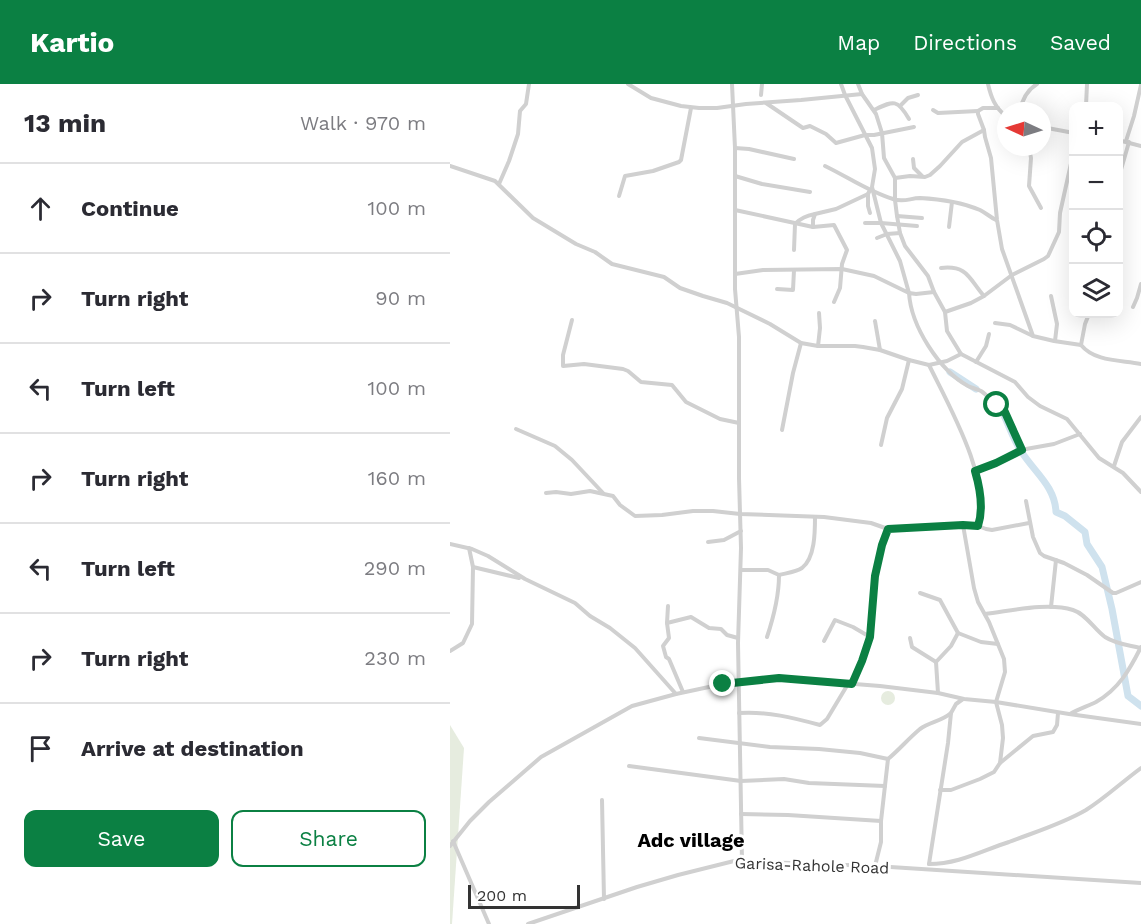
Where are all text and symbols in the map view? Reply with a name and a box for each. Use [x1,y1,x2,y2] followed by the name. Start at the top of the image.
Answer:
[30,26,114,59] text: Kartio
[837,30,880,55] text: Map
[913,30,1017,55] text: Directions
[1050,30,1111,55] text: Saved
[997,102,1051,156] north arrow
[1069,102,1123,318] map controls
[1069,102,1123,156] button: +
[24,108,106,138] text: 13 min
[300,111,426,135] text: Walk · 970 m
[1069,156,1123,210] button: −
[24,192,57,225] icon: ahead
[81,196,179,221] text: Continue
[367,196,426,220] text: 100 m
[1069,210,1123,264] button: locate
[1069,264,1123,318] button: layers
[24,282,57,315] icon: right
[81,286,188,311] text: Turn right
[375,286,426,310] text: 90 m
[24,372,57,405] icon: left
[81,376,175,401] text: Turn left
[367,376,426,400] text: 100 m
[983,391,1009,417] route start
[24,462,57,495] icon: right
[81,466,188,491] text: Turn right
[368,466,426,490] text: 160 m
[24,552,57,585] icon: left
[81,556,175,581] text: Turn left
[364,556,426,580] text: 290 m
[24,642,57,675] icon: right
[81,646,188,671] text: Turn right
[364,646,426,670] text: 230 m
[709,670,735,696] route end
[24,732,57,765] icon: arrive
[81,736,304,761] text: Arrive at destination
[24,810,219,867] button: Save
[231,810,426,867] button: Share
[637,828,745,852] district label: Adc village
[734,853,890,878] street label: Garisa-Rahole Road
[468,882,580,910] scale bar
[477,886,527,905] text: 200 m

